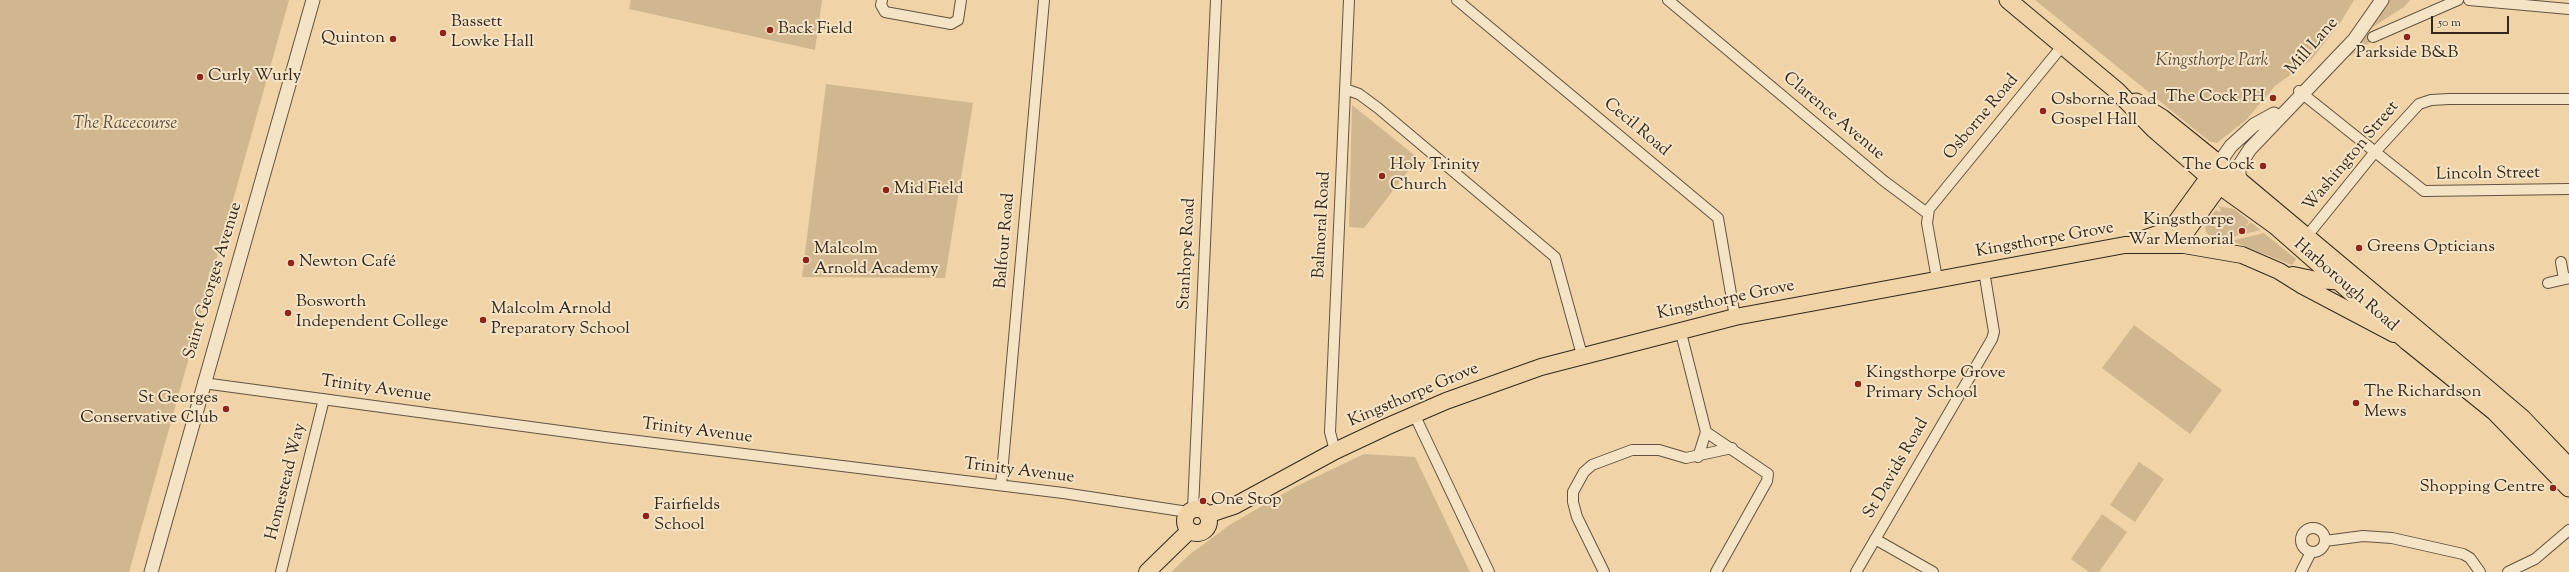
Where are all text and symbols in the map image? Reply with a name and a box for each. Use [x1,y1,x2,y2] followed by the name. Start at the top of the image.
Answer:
[2433,8,2511,34] scale bar
[451,13,534,53] place label: Bassett Lowke Hall
[2283,14,2343,80] street label: Mill Lane
[2438,14,2461,32] text: 50 m
[778,20,853,40] place label: Back Field
[765,25,775,35] marker: Back Field
[438,28,448,38] marker: Bassett Lowke Hall
[321,29,385,49] place label: Quinton
[2402,32,2412,42] marker: Parkside B&B
[388,34,398,44] marker: Quinton
[2356,44,2458,64] place label: Parkside B&B
[2156,52,2268,72] park label: Kingsthorpe Park
[208,67,301,87] place label: Curly Wurly
[1778,69,1888,165] street label: Clarence Avenue
[1940,71,2024,165] street label: Osborne Road
[195,72,205,82] marker: Curly Wurly
[2166,88,2265,108] place label: The Cock PH
[2051,91,2157,131] place label: Osborne Road Gospel Hall
[2268,93,2278,103] marker: The Cock PH
[1599,94,1673,162] street label: Cecil Road
[2300,98,2404,216] street label: Washington Street
[2038,106,2048,116] marker: Osborne Road Gospel Hall
[73,115,177,135] park label: The Racecourse
[1390,156,1480,196] place label: Holy Trinity Church
[2182,156,2255,176] place label: The Cock
[2258,161,2268,171] marker: The Cock
[2436,164,2540,186] street label: Lincoln Street
[1310,171,1336,279] street label: Balmoral Road
[1377,171,1387,181] marker: Holy Trinity Church
[894,180,964,200] place label: Mid Field
[881,185,891,195] marker: Mid Field
[992,192,1020,290] street label: Balfour Road
[1175,198,1201,310] street label: Stanhope Road
[180,200,248,362] street label: Saint Georges Avenue
[2128,211,2234,251] place label: Kingsthorpe War Memorial
[1974,219,2116,263] street label: Kingsthorpe Grove
[2237,226,2247,236] marker: Kingsthorpe War Memorial
[2289,235,2401,337] street label: Harborough Road
[2367,238,2495,258] place label: Greens Opticians
[814,240,938,280] place label: Malcolm Arnold Academy
[2354,243,2364,253] marker: Greens Opticians
[299,253,396,273] place label: Newton Café
[801,255,811,265] marker: Malcolm Arnold Academy
[286,258,296,268] marker: Newton Café
[1656,277,1796,325] street label: Kingsthorpe Grove
[296,293,448,333] place label: Bosworth Independent College
[491,300,630,340] place label: Malcolm Arnold Preparatory School
[283,308,293,318] marker: Bosworth Independent College
[478,315,488,325] marker: Malcolm Arnold Preparatory School
[1346,359,1482,433] street label: Kingsthorpe Grove
[1866,364,2006,404] place label: Kingsthorpe Grove Primary School
[320,372,432,408] street label: Trinity Avenue
[1853,379,1863,389] marker: Kingsthorpe Grove Primary School
[2364,383,2481,423] place label: The Richardson Mews
[80,389,218,429] place label: St Georges Conservative Club
[2351,398,2361,408] marker: The Richardson Mews
[221,404,231,414] marker: St Georges Conservative Club
[641,415,753,449] street label: Trinity Avenue
[1860,415,1934,523] street label: St Davids Road
[263,421,311,543] street label: Homestead Way
[963,455,1075,489] street label: Trinity Avenue
[2419,478,2545,498] place label: Shopping Centre
[2548,483,2558,493] marker: Shopping Centre
[1211,491,1281,511] place label: One Stop
[654,496,720,536] place label: Fairfields School
[1198,496,1208,506] marker: One Stop
[641,511,651,521] marker: Fairfields School

